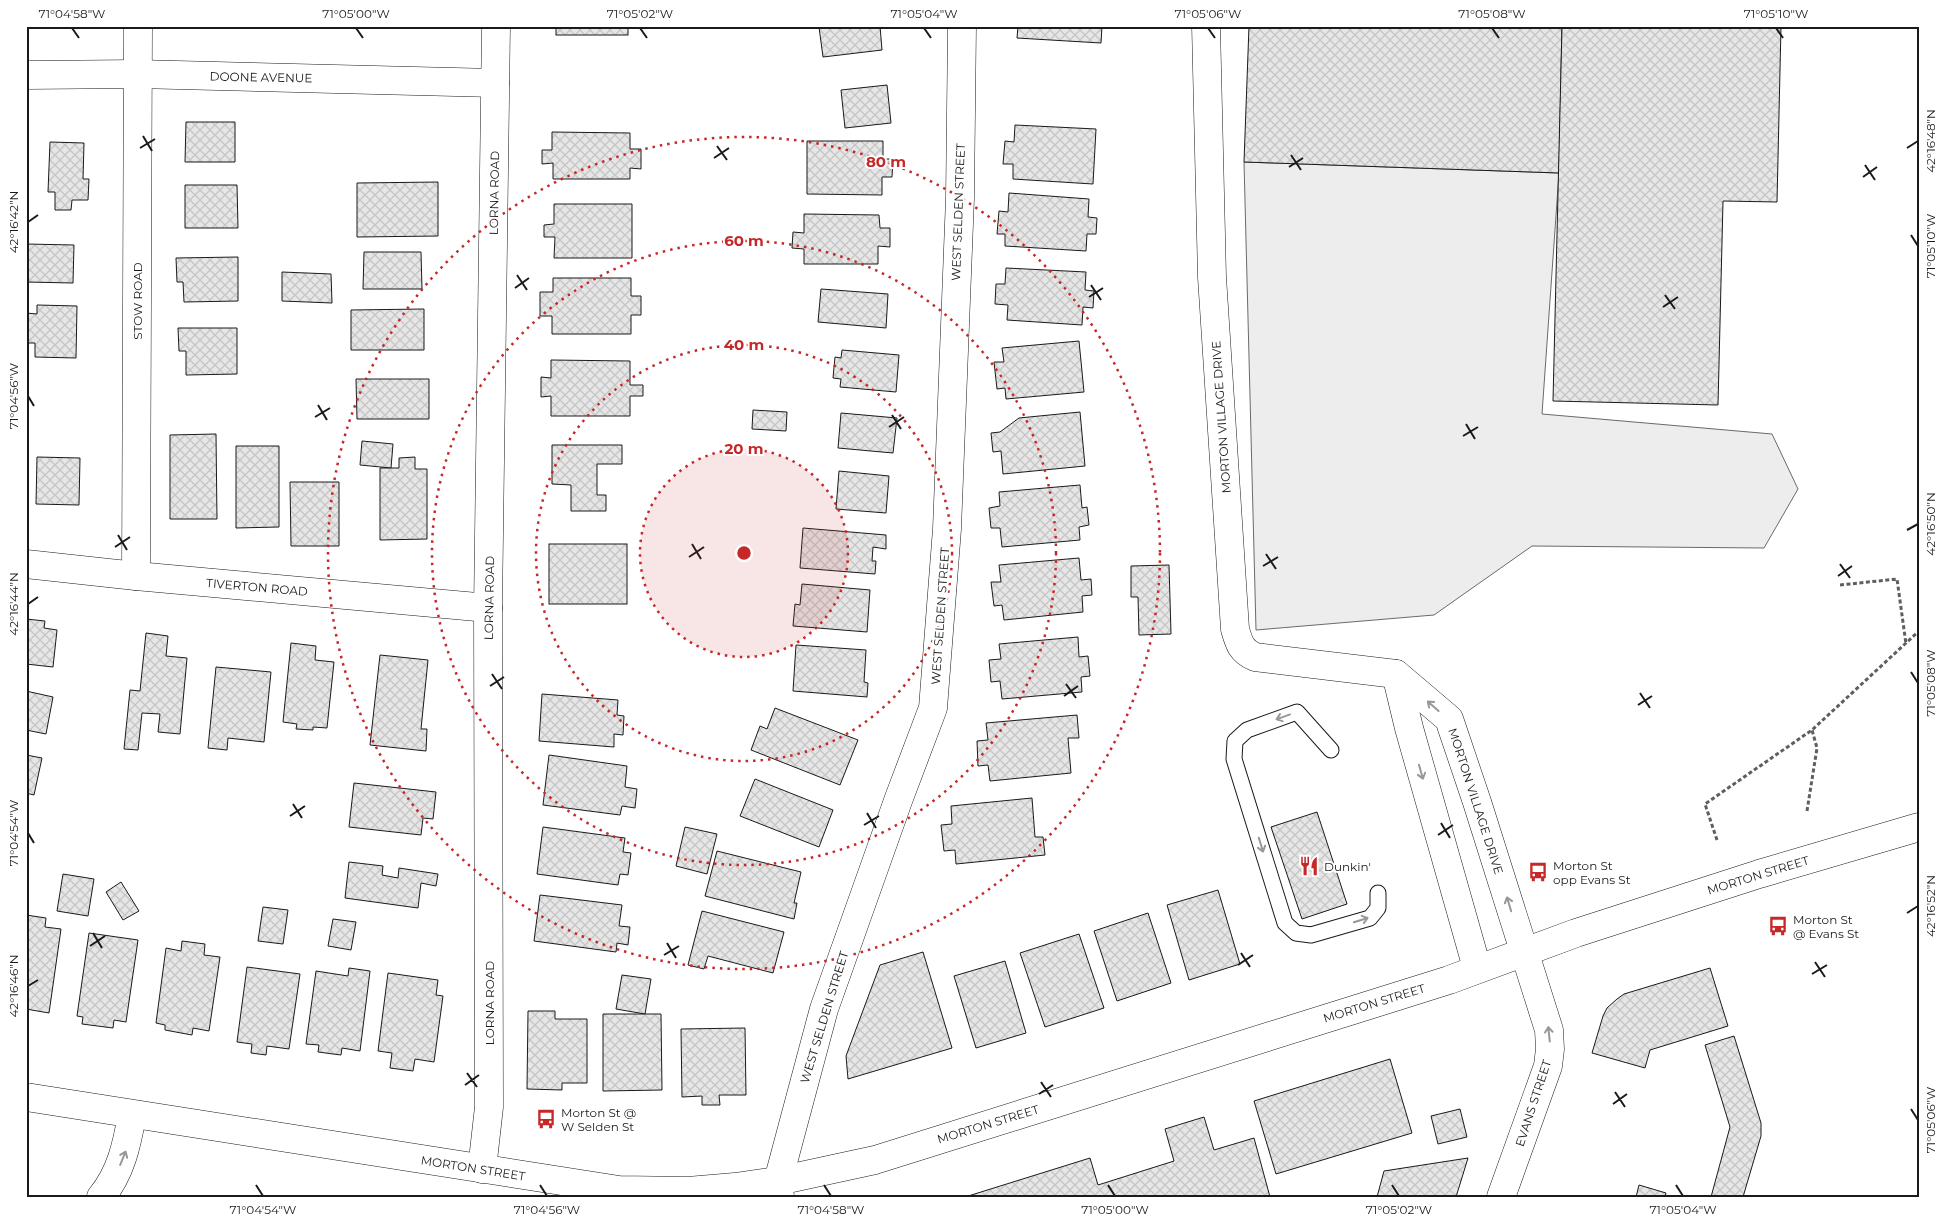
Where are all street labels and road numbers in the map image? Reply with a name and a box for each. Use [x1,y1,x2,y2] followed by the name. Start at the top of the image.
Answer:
[210,69,312,85] street label: DOONE AVENUE
[948,143,968,281] street label: WEST SELDEN STREET
[486,151,502,235] street label: LORNA ROAD
[130,262,145,340] street label: STOW ROAD
[1208,340,1234,494] street label: MORTON VILLAGE DRIVE
[928,547,952,685] street label: WEST SELDEN STREET
[481,556,497,640] street label: LORNA ROAD
[206,575,309,599] street label: TIVERTON ROAD
[1445,726,1507,876] street label: MORTON VILLAGE DRIVE
[1705,852,1811,898] street label: MORTON STREET
[797,949,851,1085] street label: WEST SELDEN STREET
[482,961,497,1045] street label: LORNA ROAD
[1321,980,1427,1026] street label: MORTON STREET
[1512,1058,1554,1148] street label: EVANS STREET
[935,1101,1041,1147] street label: MORTON STREET
[420,1152,526,1184] street label: MORTON STREET

